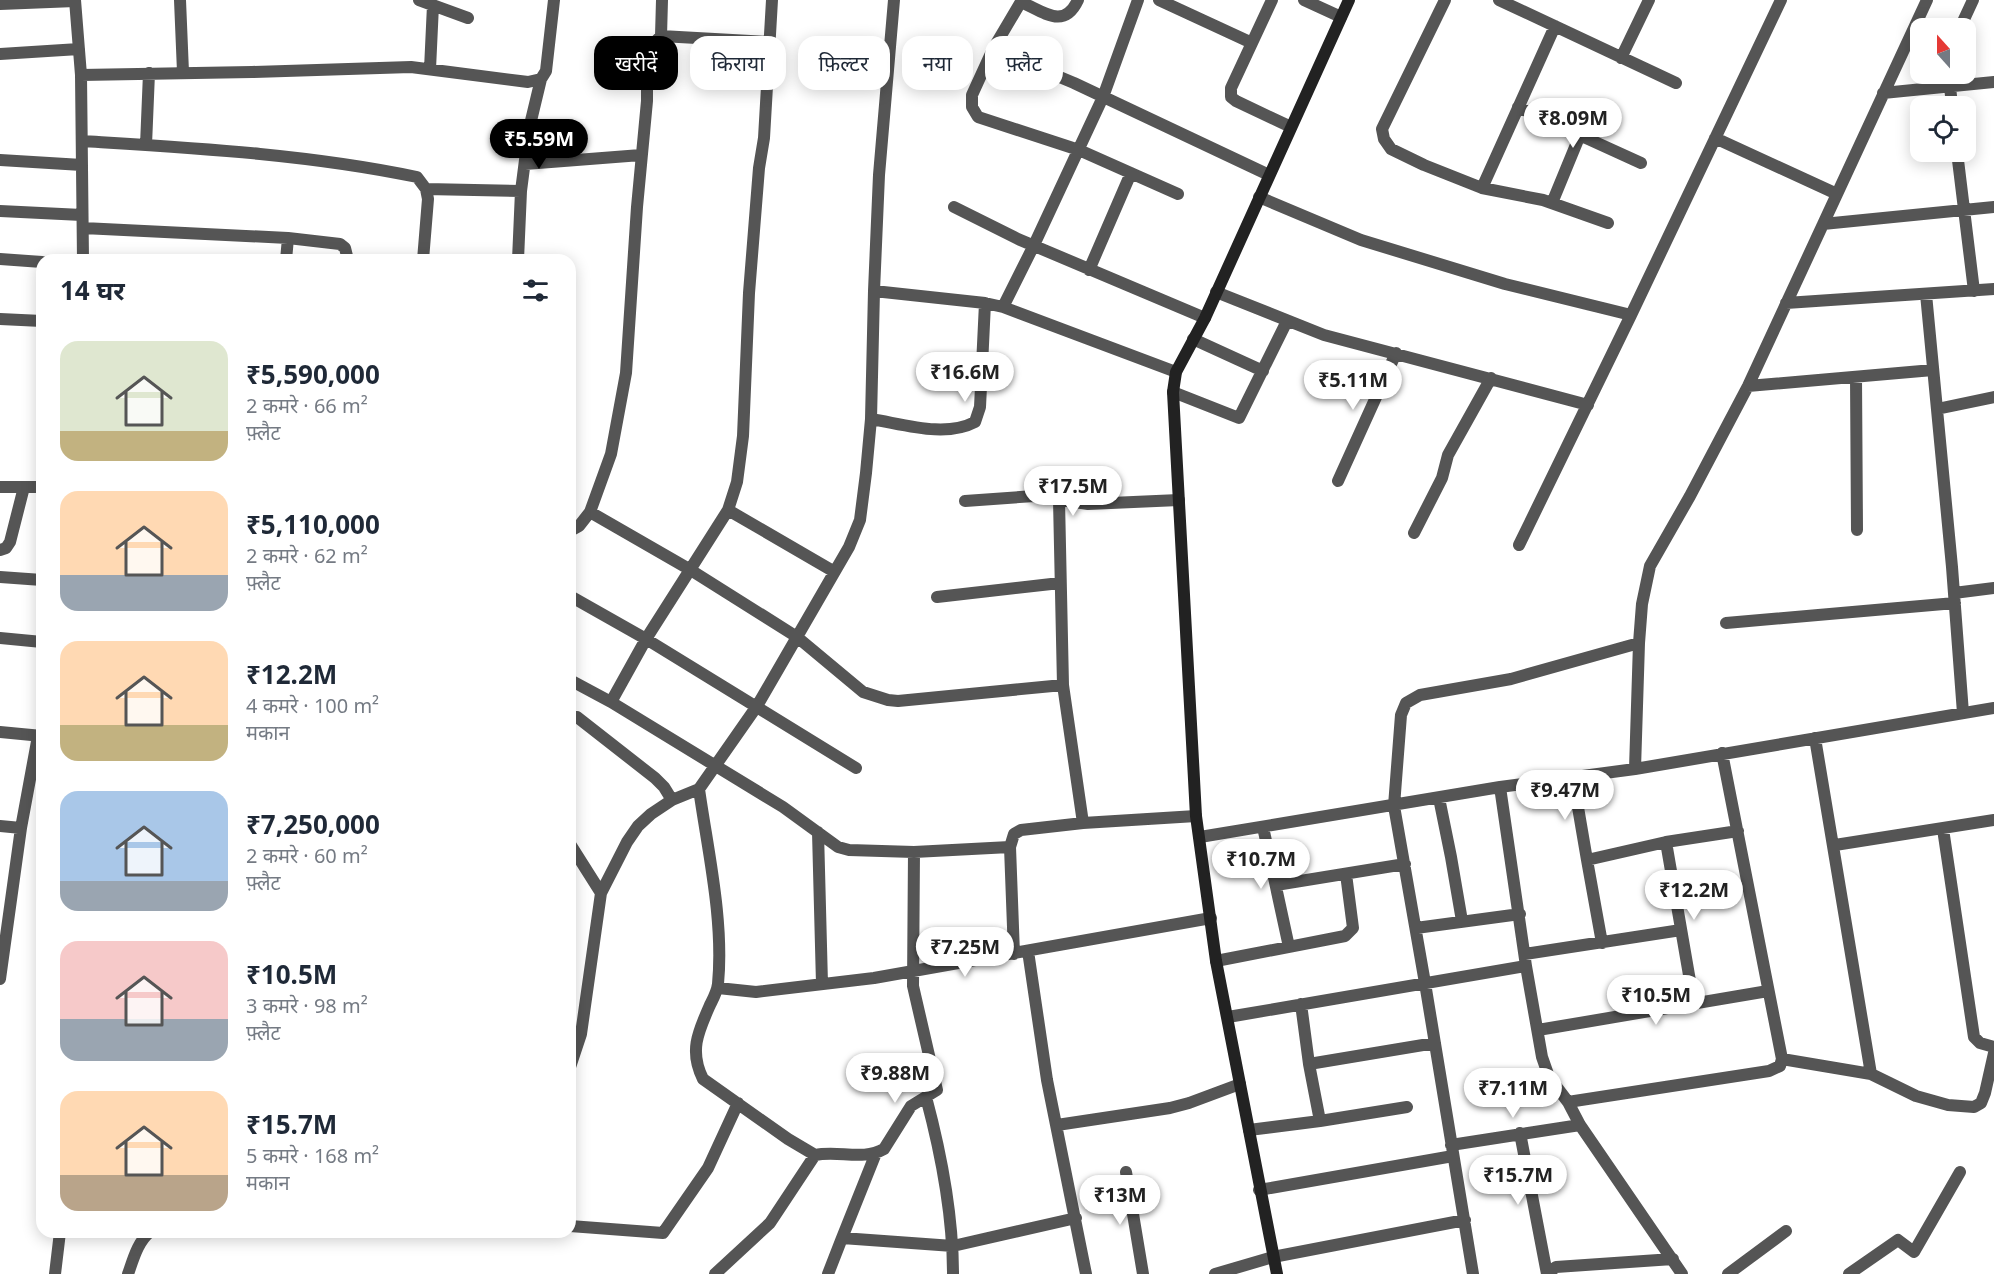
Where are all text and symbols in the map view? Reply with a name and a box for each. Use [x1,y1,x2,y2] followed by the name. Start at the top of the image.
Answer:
[1910,18,1976,84] north arrow
[1910,18,1976,162] map controls
[594,36,678,90] chip: खरीदें
[690,36,786,90] chip: किराया
[798,36,890,90] chip: फ़िल्टर
[902,36,973,90] chip: नया
[985,36,1063,90] chip: फ़्लैट
[1910,96,1976,162] button: locate
[1524,98,1622,149] pin: ₹8.09M
[1538,104,1608,131] text: ₹8.09M
[490,119,588,170] pin: ₹5.59M
[504,125,574,152] text: ₹5.59M
[60,272,125,308] text: 14 घर
[519,274,552,307] icon: filters
[916,352,1014,403] pin: ₹16.6M
[246,356,380,392] text: ₹5,590,000
[930,358,1000,385] text: ₹16.6M
[1304,360,1402,411] pin: ₹5.11M
[108,365,180,437] icon: home
[1318,366,1388,393] text: ₹5.11M
[246,392,368,419] text: 2 कमरे · 66 m²
[246,419,281,446] text: फ़्लैट
[1024,466,1122,517] pin: ₹17.5M
[1038,472,1108,499] text: ₹17.5M
[246,506,380,542] text: ₹5,110,000
[108,515,180,587] icon: home
[246,542,368,569] text: 2 कमरे · 62 m²
[246,569,281,596] text: फ़्लैट
[246,656,337,692] text: ₹12.2M
[108,665,180,737] icon: home
[246,692,379,719] text: 4 कमरे · 100 m²
[246,719,290,746] text: मकान
[1516,770,1614,821] pin: ₹9.47M
[1530,776,1600,803] text: ₹9.47M
[246,806,380,842] text: ₹7,250,000
[108,815,180,887] icon: home
[1212,839,1310,890] pin: ₹10.7M
[246,842,368,869] text: 2 कमरे · 60 m²
[1226,845,1296,872] text: ₹10.7M
[246,869,281,896] text: फ़्लैट
[1645,870,1743,921] pin: ₹12.2M
[1659,876,1729,903] text: ₹12.2M
[916,927,1014,978] pin: ₹7.25M
[930,933,1000,960] text: ₹7.25M
[246,956,337,992] text: ₹10.5M
[108,965,180,1037] icon: home
[1607,975,1705,1026] pin: ₹10.5M
[1621,981,1691,1008] text: ₹10.5M
[246,992,368,1019] text: 3 कमरे · 98 m²
[246,1019,281,1046] text: फ़्लैट
[846,1053,944,1104] pin: ₹9.88M
[860,1059,930,1086] text: ₹9.88M
[1464,1068,1562,1119] pin: ₹7.11M
[1478,1074,1548,1101] text: ₹7.11M
[246,1106,337,1142] text: ₹15.7M
[108,1115,180,1187] icon: home
[246,1142,379,1169] text: 5 कमरे · 168 m²
[1469,1155,1567,1206] pin: ₹15.7M
[1483,1161,1553,1188] text: ₹15.7M
[246,1169,290,1196] text: मकान
[1084,1175,1156,1226] pin: ₹13M
[1093,1181,1147,1208] text: ₹13M

